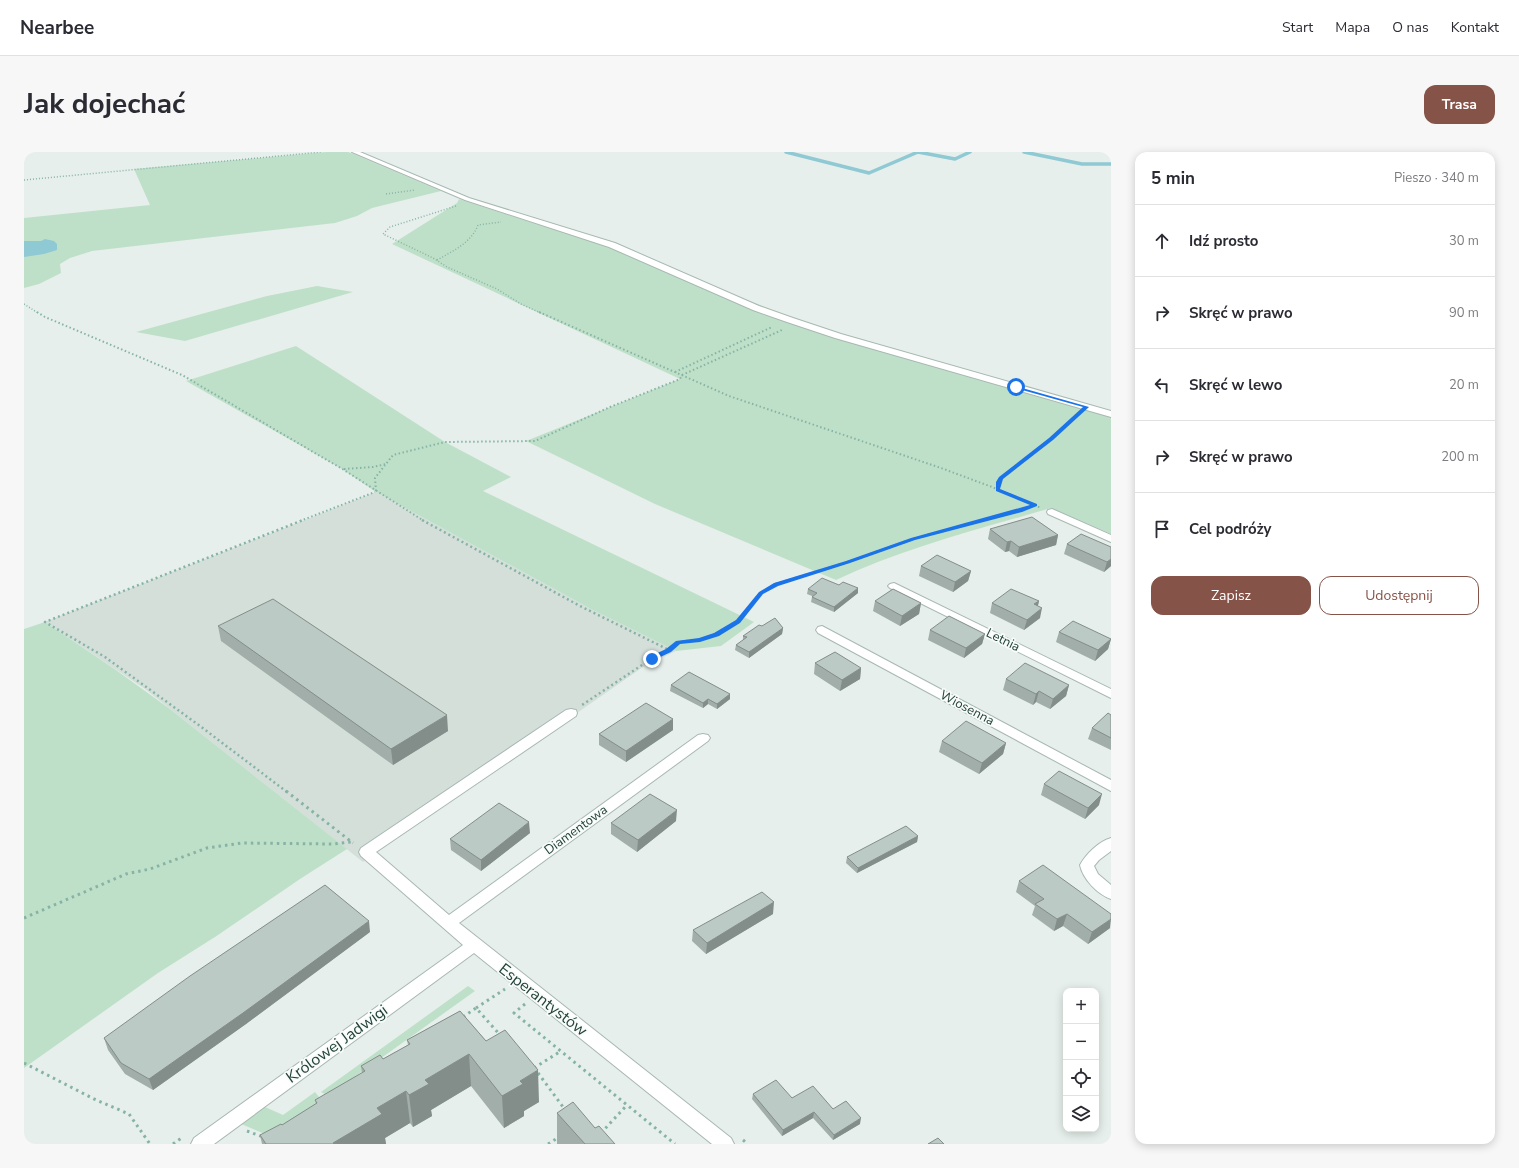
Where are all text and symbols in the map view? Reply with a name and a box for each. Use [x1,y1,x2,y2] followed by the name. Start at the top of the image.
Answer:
[20,15,94,41] text: Nearbee
[1282,18,1313,37] text: Start
[1335,18,1370,37] text: Mapa
[1392,18,1429,37] text: O nas
[1451,18,1499,37] text: Kontakt
[24,85,185,123] text: Jak dojechać
[1424,85,1495,124] button: Trasa
[1151,167,1195,190] text: 5 min
[1394,169,1479,187] text: Pieszo · 340 m
[1151,230,1173,252] icon: ahead
[1189,231,1258,251] text: Idź prosto
[1449,232,1479,250] text: 30 m
[1151,302,1173,324] icon: right
[1189,303,1293,323] text: Skręć w prawo
[1449,304,1479,322] text: 90 m
[1151,374,1173,396] icon: left
[1189,375,1282,395] text: Skręć w lewo
[1449,376,1479,394] text: 20 m
[1007,378,1025,396] route start
[1151,446,1173,468] icon: right
[1189,447,1293,467] text: Skręć w prawo
[1441,448,1479,466] text: 200 m
[1151,518,1173,540] icon: arrive
[1189,519,1271,539] text: Cel podróży
[1151,576,1311,615] button: Zapisz
[1319,576,1479,615] button: Udostępnij
[983,624,1023,656] street label: Letnia
[643,650,661,668] route end
[937,686,997,730] street label: Wiosenna
[541,801,611,859] street label: Diamentowa
[494,958,592,1042] street label: Esperantystów
[1063,988,1099,1132] map controls
[1063,988,1099,1024] button: +
[282,1000,392,1088] street label: Królowej Jadwigi
[1063,1024,1099,1060] button: −
[1063,1060,1099,1096] button: locate
[1063,1096,1099,1132] button: layers

